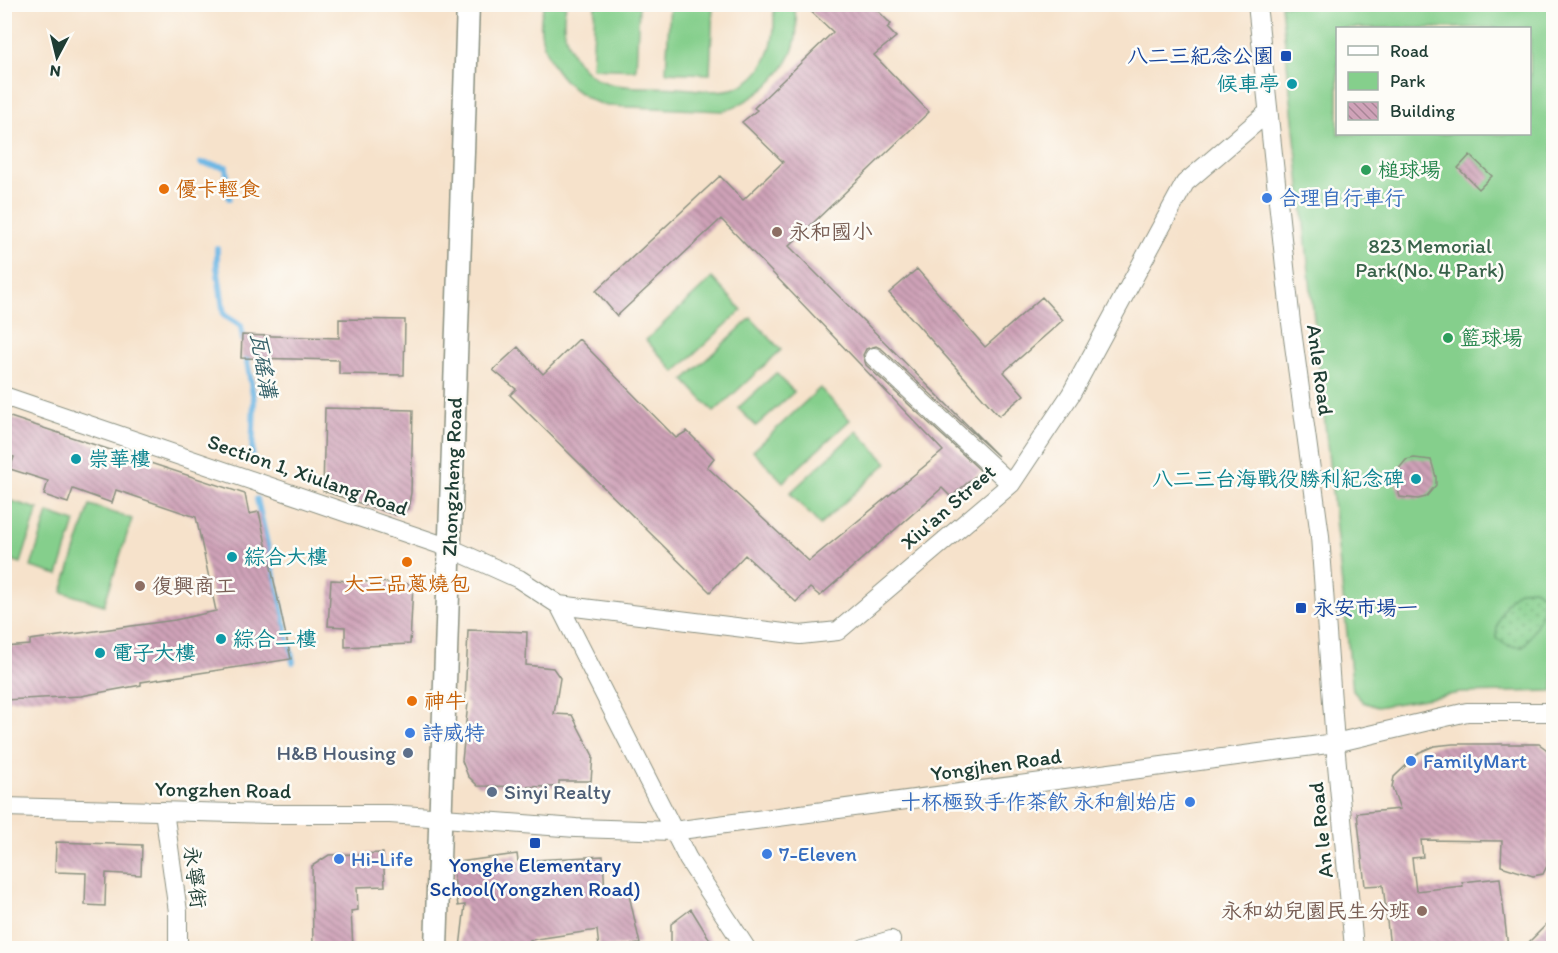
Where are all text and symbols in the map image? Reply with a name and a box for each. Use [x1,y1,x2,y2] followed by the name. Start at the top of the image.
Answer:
[27,27,87,87] north arrow
[1336,27,1531,135] legend
[1390,40,1429,62] text: Road
[1127,43,1274,68] place label: 八二三紀念公園
[1279,49,1293,63] marker: 八二三紀念公園
[49,61,62,81] text: N
[1390,70,1425,92] text: Park
[1217,71,1280,96] place label: 候車亭
[1285,77,1299,91] marker: 候車亭
[1390,100,1456,122] text: Building
[1378,157,1441,182] place label: 槌球場
[1359,163,1373,177] marker: 槌球場
[176,176,260,201] place label: 優卡輕食
[157,182,171,196] marker: 優卡輕食
[1279,185,1405,210] place label: 合理自行車行
[1260,191,1274,205] marker: 合理自行車行
[789,219,873,244] place label: 永和國小
[770,225,784,239] marker: 永和國小
[1355,233,1505,282] park label: 823 Memorial Park(No. 4 Park)
[1302,323,1339,418] street label: Anle Road
[1460,325,1523,350] place label: 籃球場
[244,330,283,402] water label: 瓦磘溝
[1441,331,1455,345] marker: 籃球場
[436,397,467,557] street label: Zhongzheng Road
[204,428,412,521] street label: Section 1, Xiulang Road
[88,446,151,471] place label: 崇華樓
[69,452,83,466] marker: 崇華樓
[895,459,1000,555] street label: Xiu'an Street
[1152,466,1404,491] place label: 八二三台海戰役勝利紀念碑
[1409,472,1423,486] marker: 八二三台海戰役勝利紀念碑
[244,544,328,569] place label: 綜合大樓
[225,550,239,564] marker: 綜合大樓
[400,555,414,569] marker: 大三品蔥燒包
[344,571,470,596] place label: 大三品蔥燒包
[152,573,236,598] place label: 復興商工
[133,579,147,593] marker: 復興商工
[1313,595,1418,620] place label: 永安市場一
[1294,601,1308,615] marker: 永安市場一
[233,626,317,651] place label: 綜合二樓
[214,632,228,646] marker: 綜合二樓
[112,640,196,665] place label: 電子大樓
[93,646,107,660] marker: 電子大樓
[424,688,466,713] place label: 神牛
[405,694,419,708] marker: 神牛
[422,720,485,745] place label: 詩威特
[403,726,417,740] marker: 詩威特
[277,740,396,765] place label: H&B Housing
[929,743,1064,786] street label: Yongjhen Road
[401,746,415,760] marker: H&B Housing
[1423,748,1527,773] place label: FamilyMart
[1404,754,1418,768] marker: FamilyMart
[155,776,292,803] street label: Yongzhen Road
[504,779,611,804] place label: Sinyi Realty
[1303,780,1338,879] street label: An le Road
[485,785,499,799] marker: Sinyi Realty
[900,789,1178,814] place label: 十杯極致手作茶飲 永和創始店
[1183,795,1197,809] marker: 十杯極致手作茶飲 永和創始店
[528,836,542,850] marker: Yonghe Elementary School(Yongzhen Road)
[779,841,857,866] place label: 7-Eleven
[179,844,212,910] street label: 永寧街
[351,846,413,871] place label: Hi-Life
[760,847,774,861] marker: 7-Eleven
[332,852,346,866] marker: Hi-Life
[429,852,641,901] place label: Yonghe Elementary School(Yongzhen Road)
[1221,898,1410,923] place label: 永和幼兒園民生分班
[1415,904,1429,918] marker: 永和幼兒園民生分班

